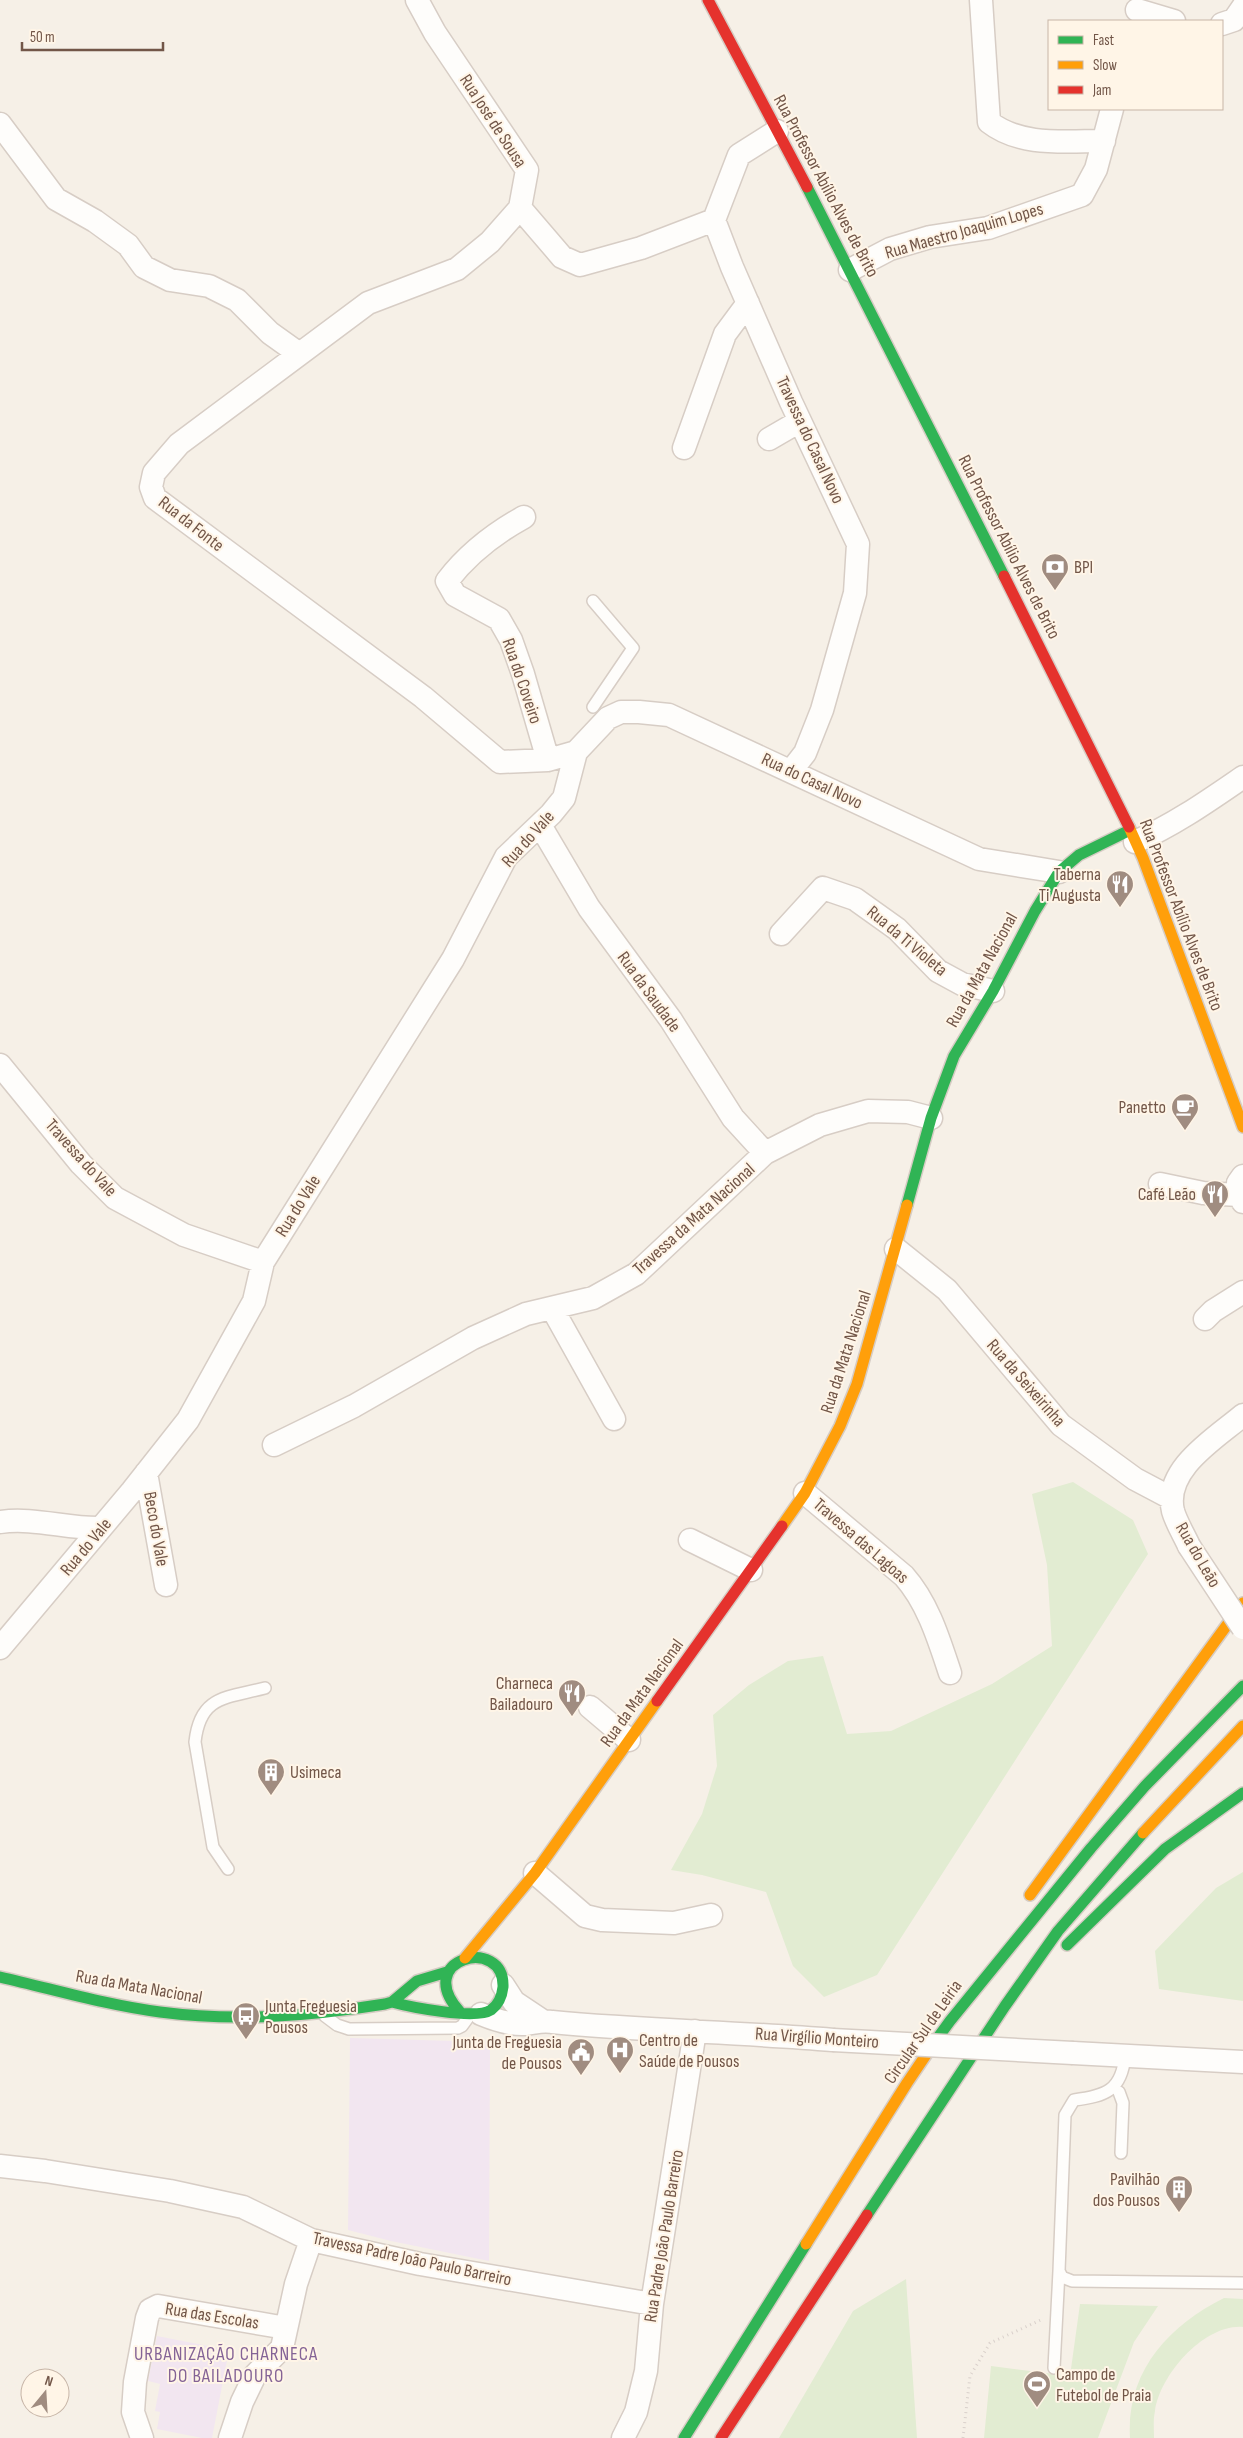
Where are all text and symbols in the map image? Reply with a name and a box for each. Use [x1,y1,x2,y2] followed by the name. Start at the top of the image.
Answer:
[22,20,164,52] scale bar
[1048,20,1223,110] legend
[30,28,55,47] text: 50 m
[1093,31,1115,50] text: Fast
[1093,56,1117,75] text: Slow
[455,70,531,172] street label: Rua José de Sousa
[1092,81,1111,100] text: Jam
[769,91,883,281] street label: Rua Professor Abílio Alves de Brito
[882,198,1046,264] street label: Rua Maestro Joaquim Lopes
[771,373,849,507] street label: Travessa do Casal Novo
[953,452,1065,642] street label: Rua Professor Abílio Alves de Brito
[154,492,228,556] street label: Rua da Fonte
[1040,552,1070,591] bank icon: BPI
[1074,557,1093,578] place label: BPI
[498,635,546,727] street label: Rua do Coveiro
[758,748,866,814] street label: Rua do Casal Novo
[497,807,559,871] street label: Rua do Vale
[1135,816,1227,1014] street label: Rua Professor Abílio Alves de Brito
[1039,864,1101,906] place label: Taberna Ti Augusta
[1105,869,1135,908] restaurant icon: Taberna Ti Augusta
[863,901,951,981] street label: Rua da Ti Violeta
[942,909,1022,1031] street label: Rua da Mata Nacional
[613,948,685,1036] street label: Rua da Saudade
[1170,1092,1200,1131] cafe icon: Panetto
[1119,1097,1166,1118] place label: Panetto
[41,1115,121,1201] street label: Travessa do Vale
[629,1159,759,1279] street label: Travessa da Mata Nacional
[271,1171,325,1241] street label: Rua do Vale
[1200,1179,1230,1218] restaurant icon: Café Leão
[1138,1184,1196,1205] place label: Café Leão
[816,1288,876,1416] street label: Rua da Mata Nacional
[982,1335,1070,1431] street label: Rua da Seixeirinha
[139,1490,173,1568] street label: Beco do Vale
[809,1494,913,1588] street label: Travessa das Lagoas
[56,1514,116,1580] street label: Rua do Vale
[1171,1519,1225,1591] street label: Rua do Leão
[596,1635,688,1751] street label: Rua da Mata Nacional
[490,1673,553,1715] place label: Charneca Bailadouro
[557,1678,587,1717] restaurant icon: Charneca Bailadouro
[256,1757,286,1796] building icon: Usimeca
[290,1762,341,1783] place label: Usimeca
[74,1966,204,2008] street label: Rua da Mata Nacional
[880,1976,966,2088] street label: Circular Sul de Leiria
[264,1996,357,2038] place label: Junta Freguesia Pousos
[231,2001,261,2040] bus stop icon: Junta Freguesia Pousos
[754,2023,880,2053] street label: Rua Virgílio Monteiro
[639,2030,739,2072] place label: Centro de Saúde de Pousos
[452,2032,562,2074] place label: Junta de Freguesia de Pousos
[605,2035,635,2074] hospital icon: Centro de Saúde de Pousos
[566,2037,596,2076] public building icon: Junta de Freguesia de Pousos
[640,2148,688,2324] street label: Rua Padre João Paulo Barreiro
[1093,2169,1160,2211] place label: Pavilhão dos Pousos
[1164,2174,1194,2213] building icon: Pavilhão dos Pousos
[311,2228,513,2290] street label: Travessa Padre João Paulo Barreiro
[164,2298,260,2334] street label: Rua das Escolas
[134,2343,318,2388] district label: URBANIZAÇÃO CHARNECA DO BAILADOURO
[1056,2364,1151,2406] place label: Campo de Futebol de Praia
[20,2368,70,2418] north arrow
[1022,2369,1052,2408] sports icon: Campo de Futebol de Praia
[43,2372,55,2390] text: N

